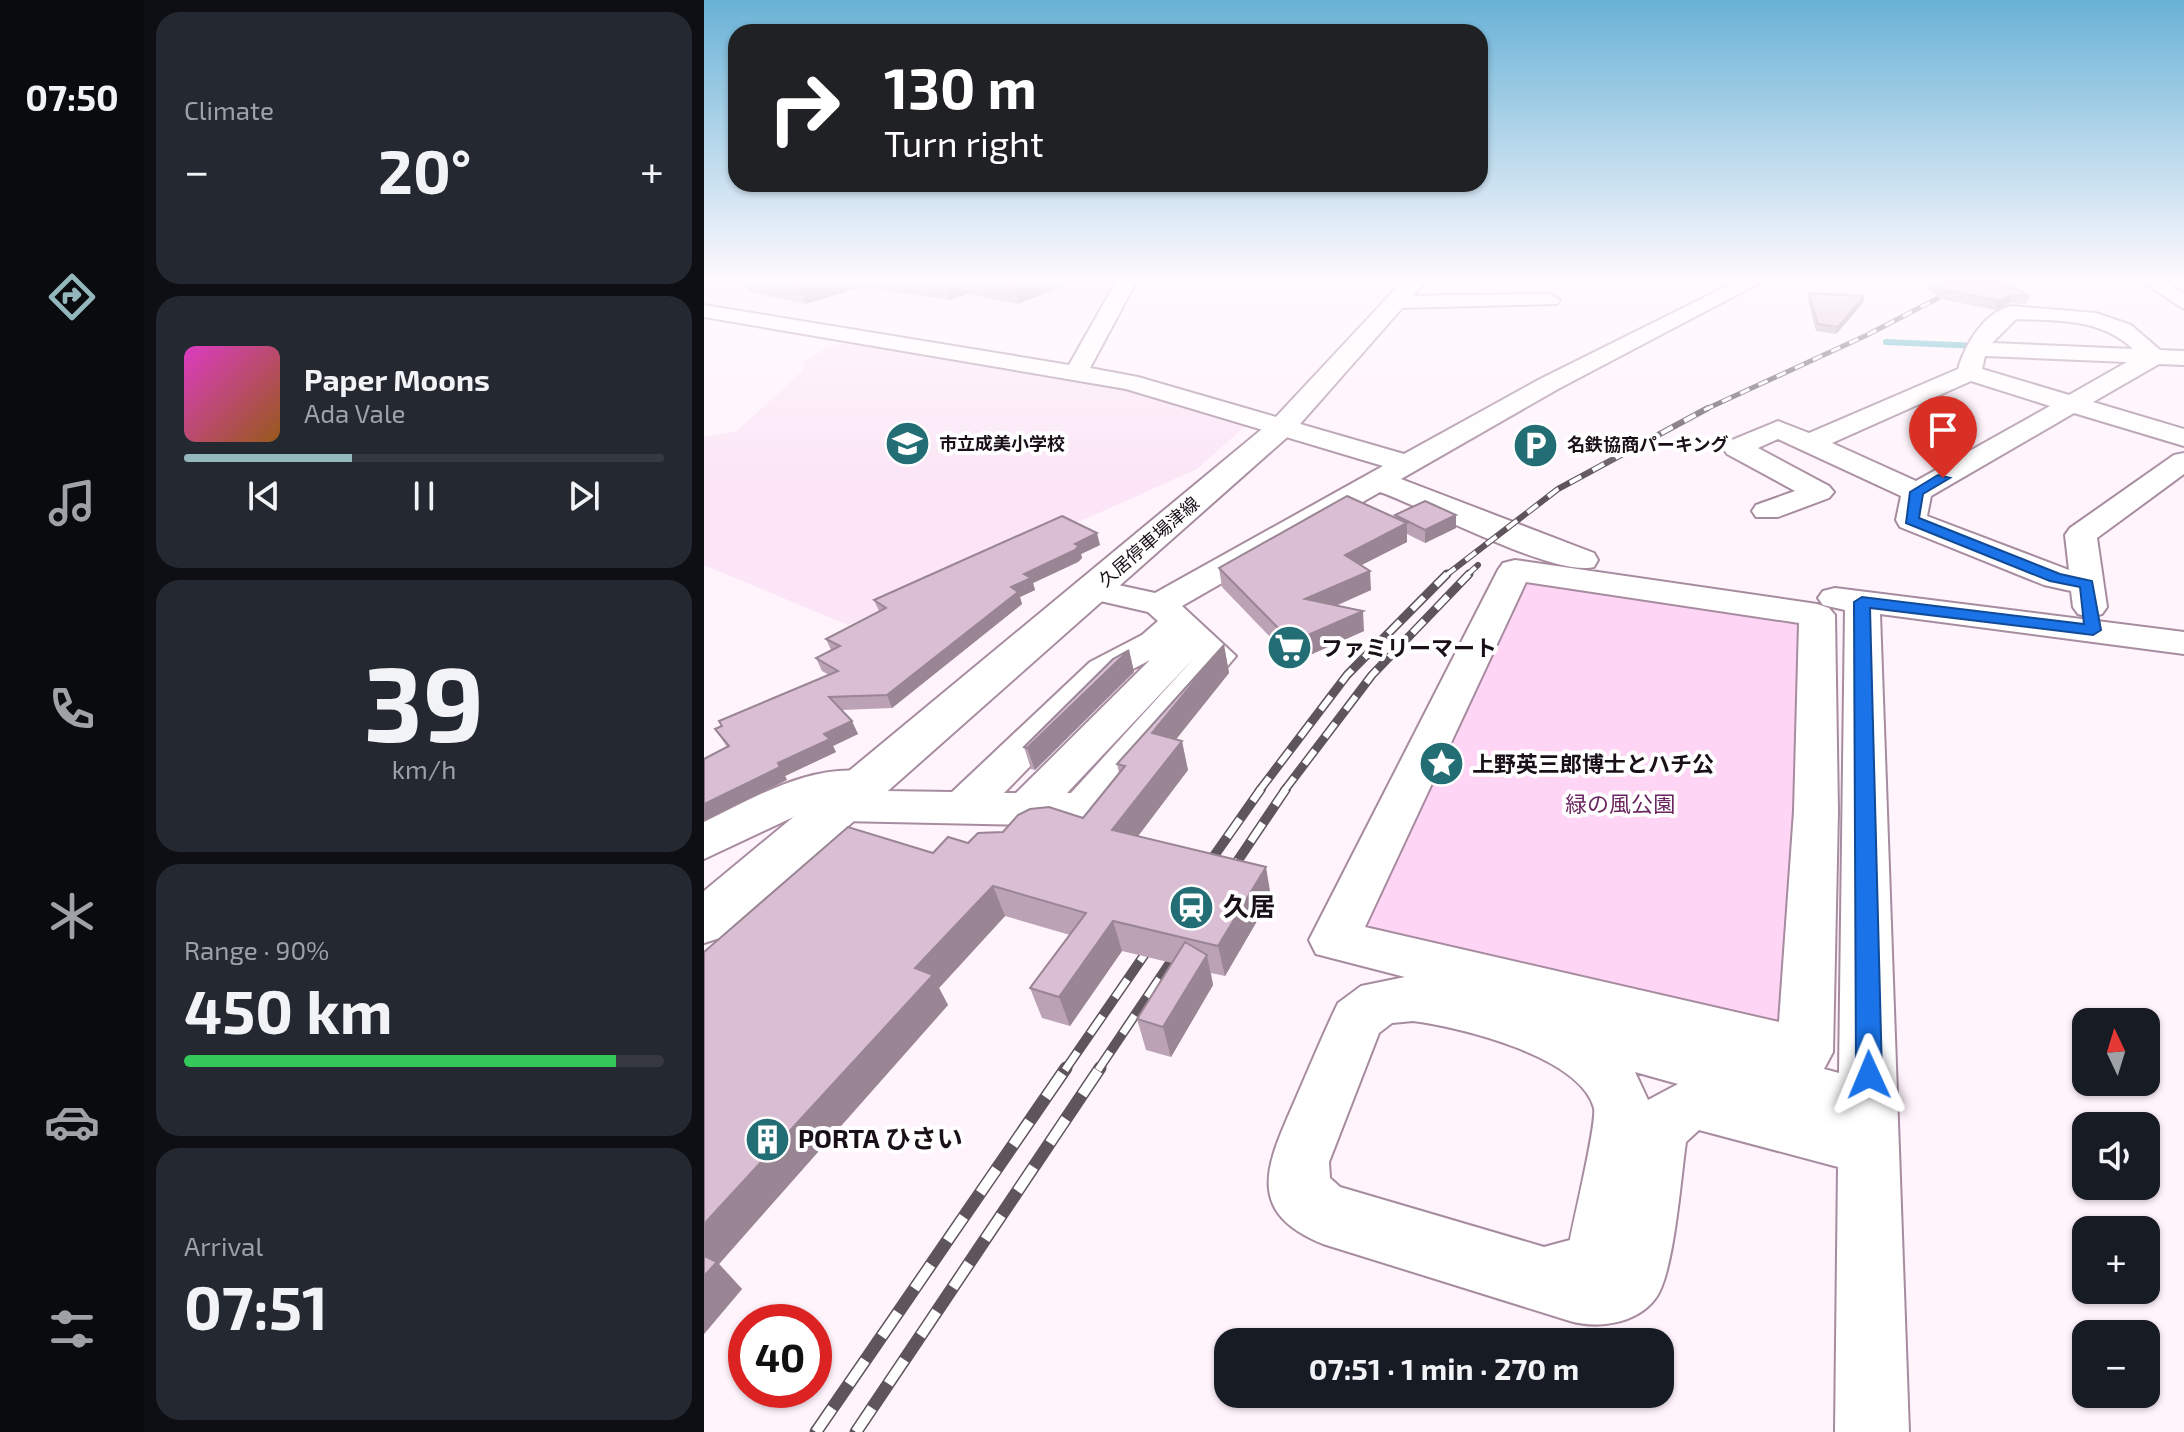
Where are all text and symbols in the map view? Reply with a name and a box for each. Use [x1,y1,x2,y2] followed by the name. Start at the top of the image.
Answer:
[884,53,1037,120] text: 130 m
[752,56,856,160] icon: right
[25,75,119,118] text: 07:50
[184,94,274,125] text: Climate
[884,121,1044,164] text: Turn right
[378,134,471,206] text: 20°
[184,143,210,196] text: −
[640,143,664,196] text: +
[44,269,100,325] icon: directions
[304,361,490,397] text: Paper Moons
[1909,396,1977,478] pin
[304,397,406,428] text: Ada Vale
[1921,408,1965,452] icon: arrive
[884,420,932,468] school or university icon: 市立成美小学校
[1512,421,1560,469] parking icon: 名鉄協商パーキング
[939,432,1065,454] place label: 市立成美小学校
[1567,433,1728,455] place label: 名鉄協商パーキング
[242,474,286,518] icon: previous
[402,474,446,518] icon: pause
[562,474,606,518] icon: next
[44,475,100,531] icon: music
[1094,492,1203,591] street label: 久居停車場津線
[1266,624,1314,672] supermarket icon: ファミリーマート
[1321,634,1497,660] place label: ファミリーマート
[364,638,484,763] text: 39
[44,681,100,737] icon: phone
[1417,740,1465,788] place icon: 上野英三郎博士とハチ公
[1472,750,1714,776] place label: 上野英三郎博士とハチ公
[392,753,456,784] text: km/h
[1565,790,1675,816] park label: 緑の風公園
[1168,883,1216,931] station icon: 久居
[44,888,100,944] icon: climate
[1223,890,1275,921] place label: 久居
[184,934,329,965] text: Range · 90%
[184,974,393,1046] text: 450 km
[2072,1008,2160,1096] north arrow
[2072,1008,2160,1408] map controls
[1827,1033,1911,1117] position arrow
[44,1094,100,1150] icon: car
[2072,1112,2160,1200] button: sound
[743,1115,791,1163] building icon: PORTA ひさい
[798,1122,963,1153] place label: PORTA ひさい
[2072,1216,2160,1304] button: +
[184,1230,263,1261] text: Arrival
[184,1270,328,1342] text: 07:51
[44,1301,100,1357] icon: filters
[728,1304,832,1408] speed limit sign: 40
[2072,1320,2160,1408] button: −
[1309,1350,1579,1386] text: 07:51 · 1 min · 270 m

